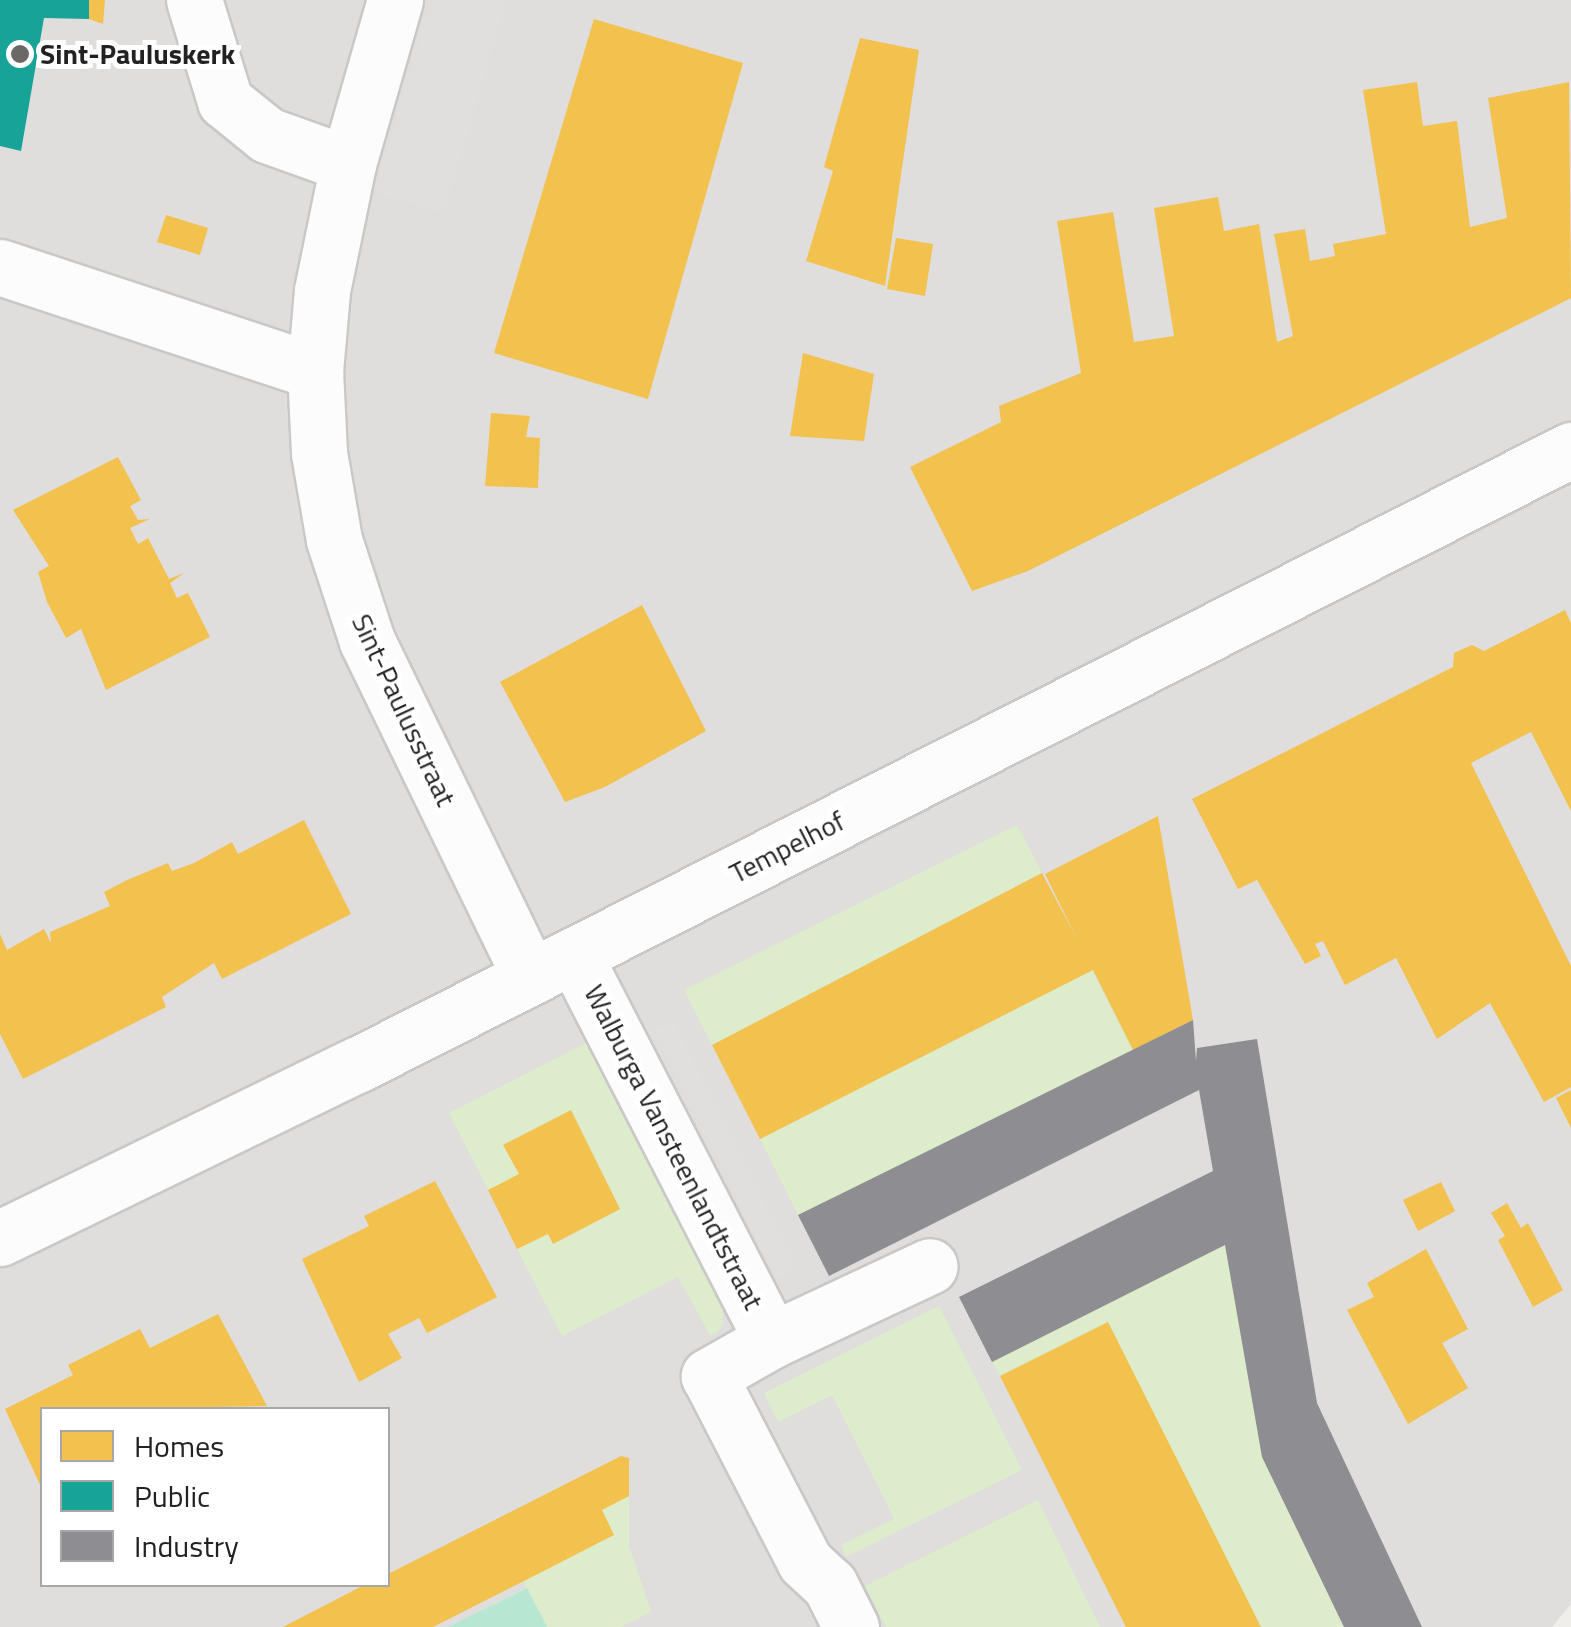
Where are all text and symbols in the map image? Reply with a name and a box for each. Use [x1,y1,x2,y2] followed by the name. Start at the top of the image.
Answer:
[40,37,235,71] place label: Sint-Pauluskerk
[9,43,31,65] marker: Sint-Pauluskerk
[345,609,463,811] street label: Sint-Paulusstraat
[724,804,850,890] street label: Tempelhof
[577,979,771,1315] street label: Walburga Vansteenlandtstraat
[40,1407,390,1587] legend
[134,1423,224,1469] text: Homes
[134,1473,210,1519] text: Public
[134,1523,239,1569] text: Industry

